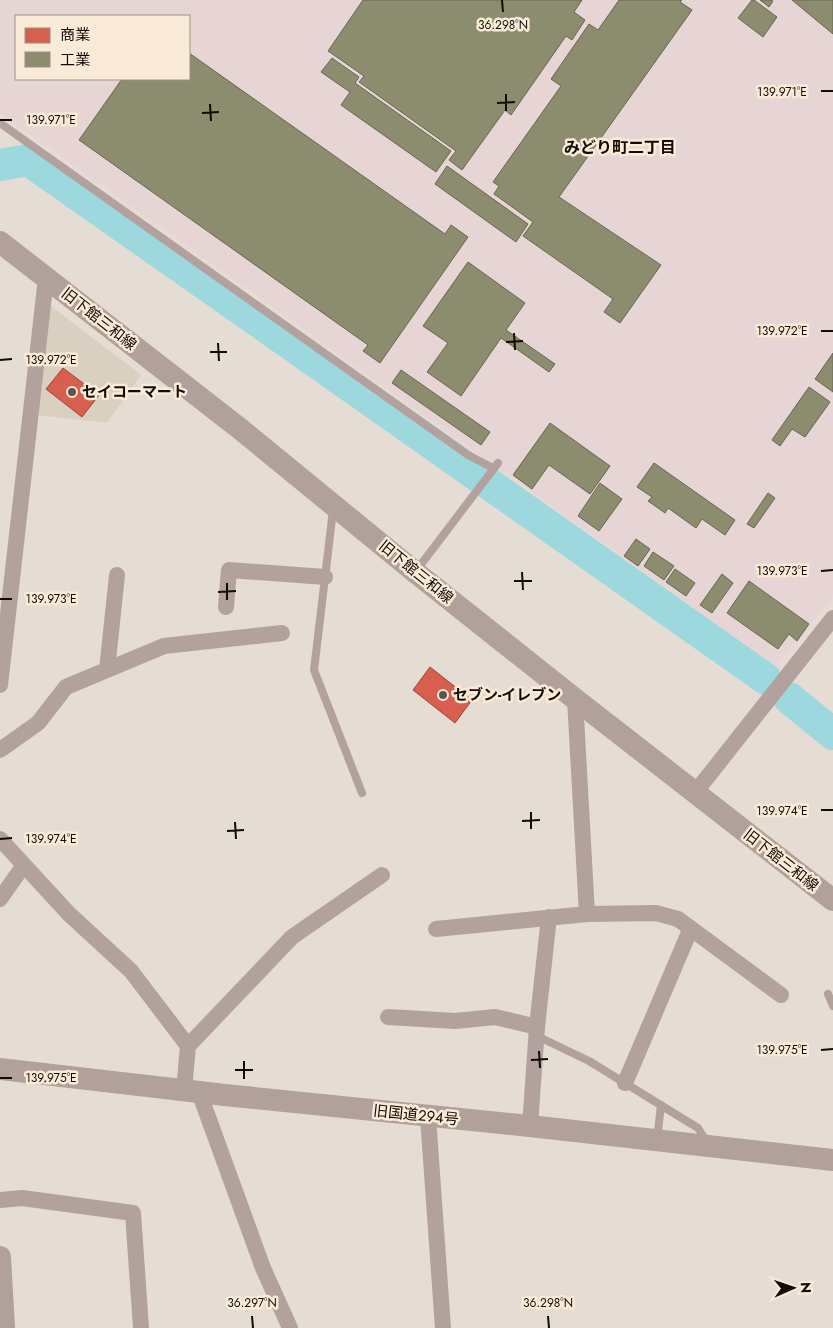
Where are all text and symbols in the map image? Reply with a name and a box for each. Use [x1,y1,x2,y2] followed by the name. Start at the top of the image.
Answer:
[15,15,190,80] legend
[478,16,528,34] text: 36.298°N
[60,24,90,46] text: 商業
[60,49,90,71] text: 工業
[757,83,807,101] text: 139.971°E
[26,111,76,129] text: 139.971°E
[564,136,676,159] district label: みどり町二丁目
[57,283,141,355] street label: 旧下館三和線
[756,322,808,340] text: 139.972°E
[25,351,77,369] text: 139.972°E
[82,381,187,403] place label: セイコーマート
[66,386,78,398] marker: セイコーマート
[374,535,458,609] street label: 旧下館三和線
[757,562,807,580] text: 139.973°E
[26,590,76,608] text: 139.973°E
[453,684,561,706] place label: セブン-イレブン
[437,689,449,701] marker: セブン-イレブン
[756,802,808,820] text: 139.974°E
[739,824,823,896] street label: 旧下館三和線
[25,830,77,848] text: 139.974°E
[756,1041,808,1059] text: 139.975°E
[25,1069,77,1087] text: 139.975°E
[372,1100,460,1130] street label: 旧国道294号
[768,1263,818,1313] north arrow
[796,1282,816,1293] text: N
[227,1294,277,1312] text: 36.297°N
[523,1294,573,1312] text: 36.298°N

